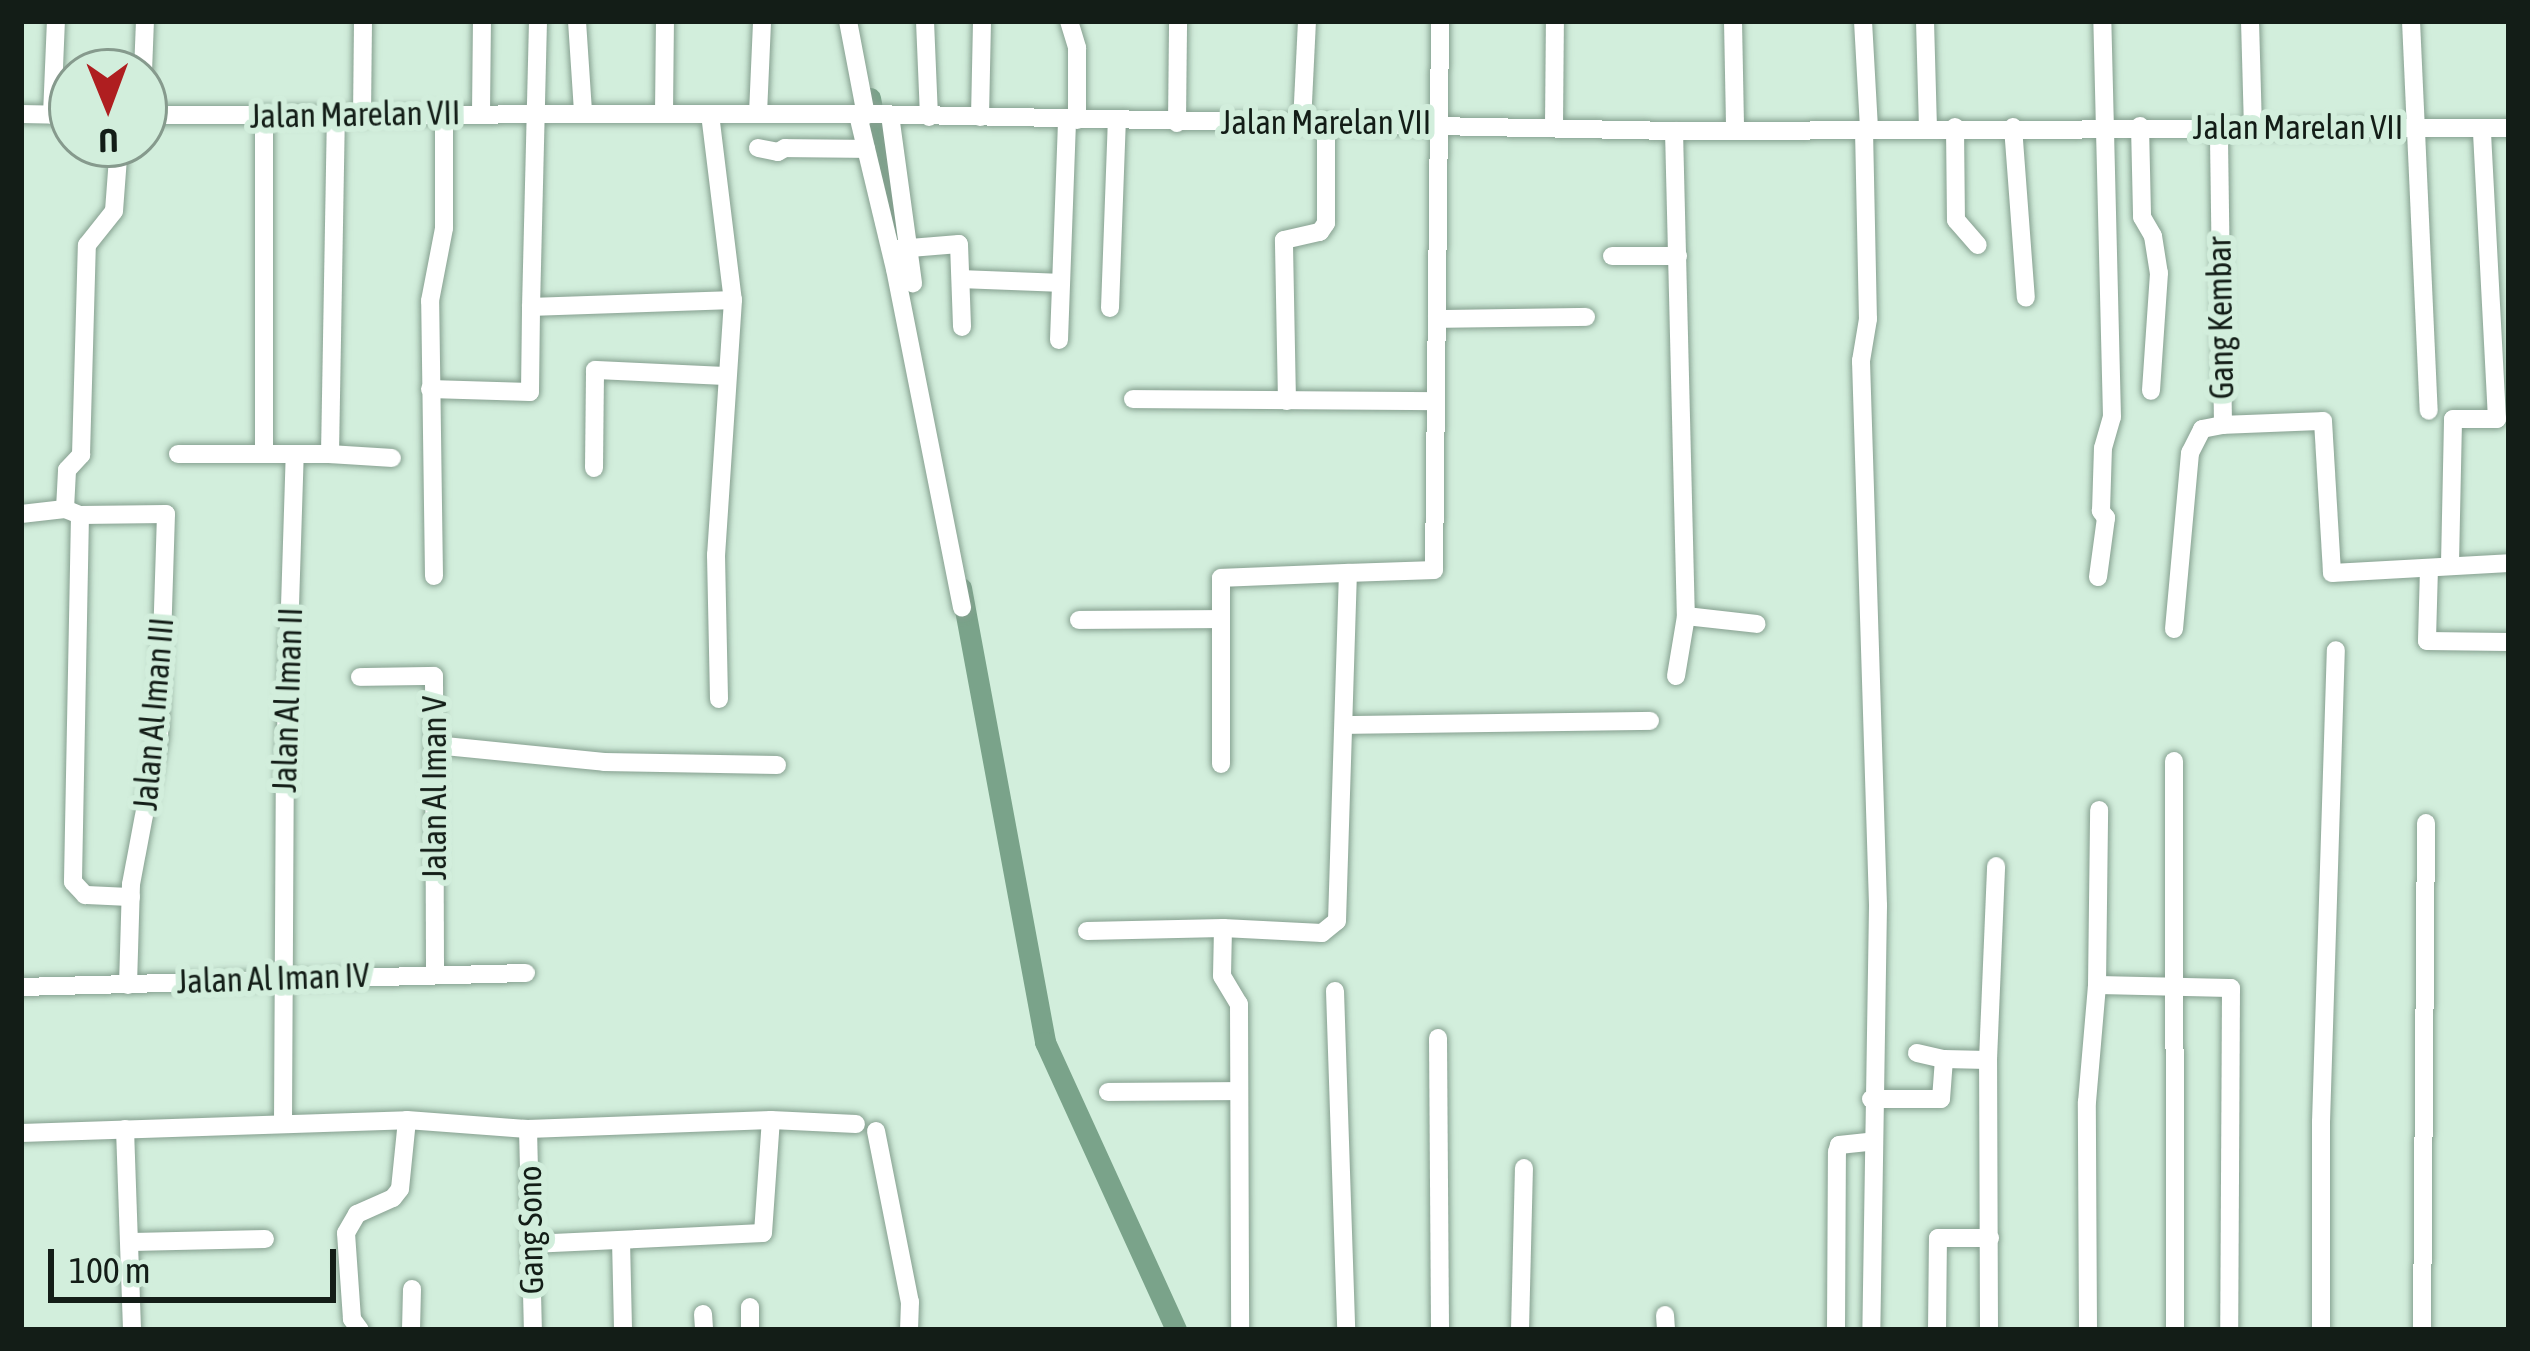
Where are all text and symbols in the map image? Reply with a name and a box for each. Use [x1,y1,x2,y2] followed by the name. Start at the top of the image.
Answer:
[48,48,168,168] north arrow
[250,93,460,137] street label: Jalan Marelan VII
[1221,103,1431,143] street label: Jalan Marelan VII
[2193,108,2403,148] street label: Jalan Marelan VII
[99,122,119,160] text: U
[2200,236,2242,400] street label: Gang Kembar
[265,607,311,793] street label: Jalan Al Iman II
[126,616,182,812] street label: Jalan Al Iman III
[415,696,455,880] street label: Jalan Al Iman V
[176,956,370,1002] street label: Jalan Al Iman IV
[510,1165,552,1295] street label: Gang Sono
[54,1225,342,1299] scale bar
[69,1249,151,1291] text: 100 m

